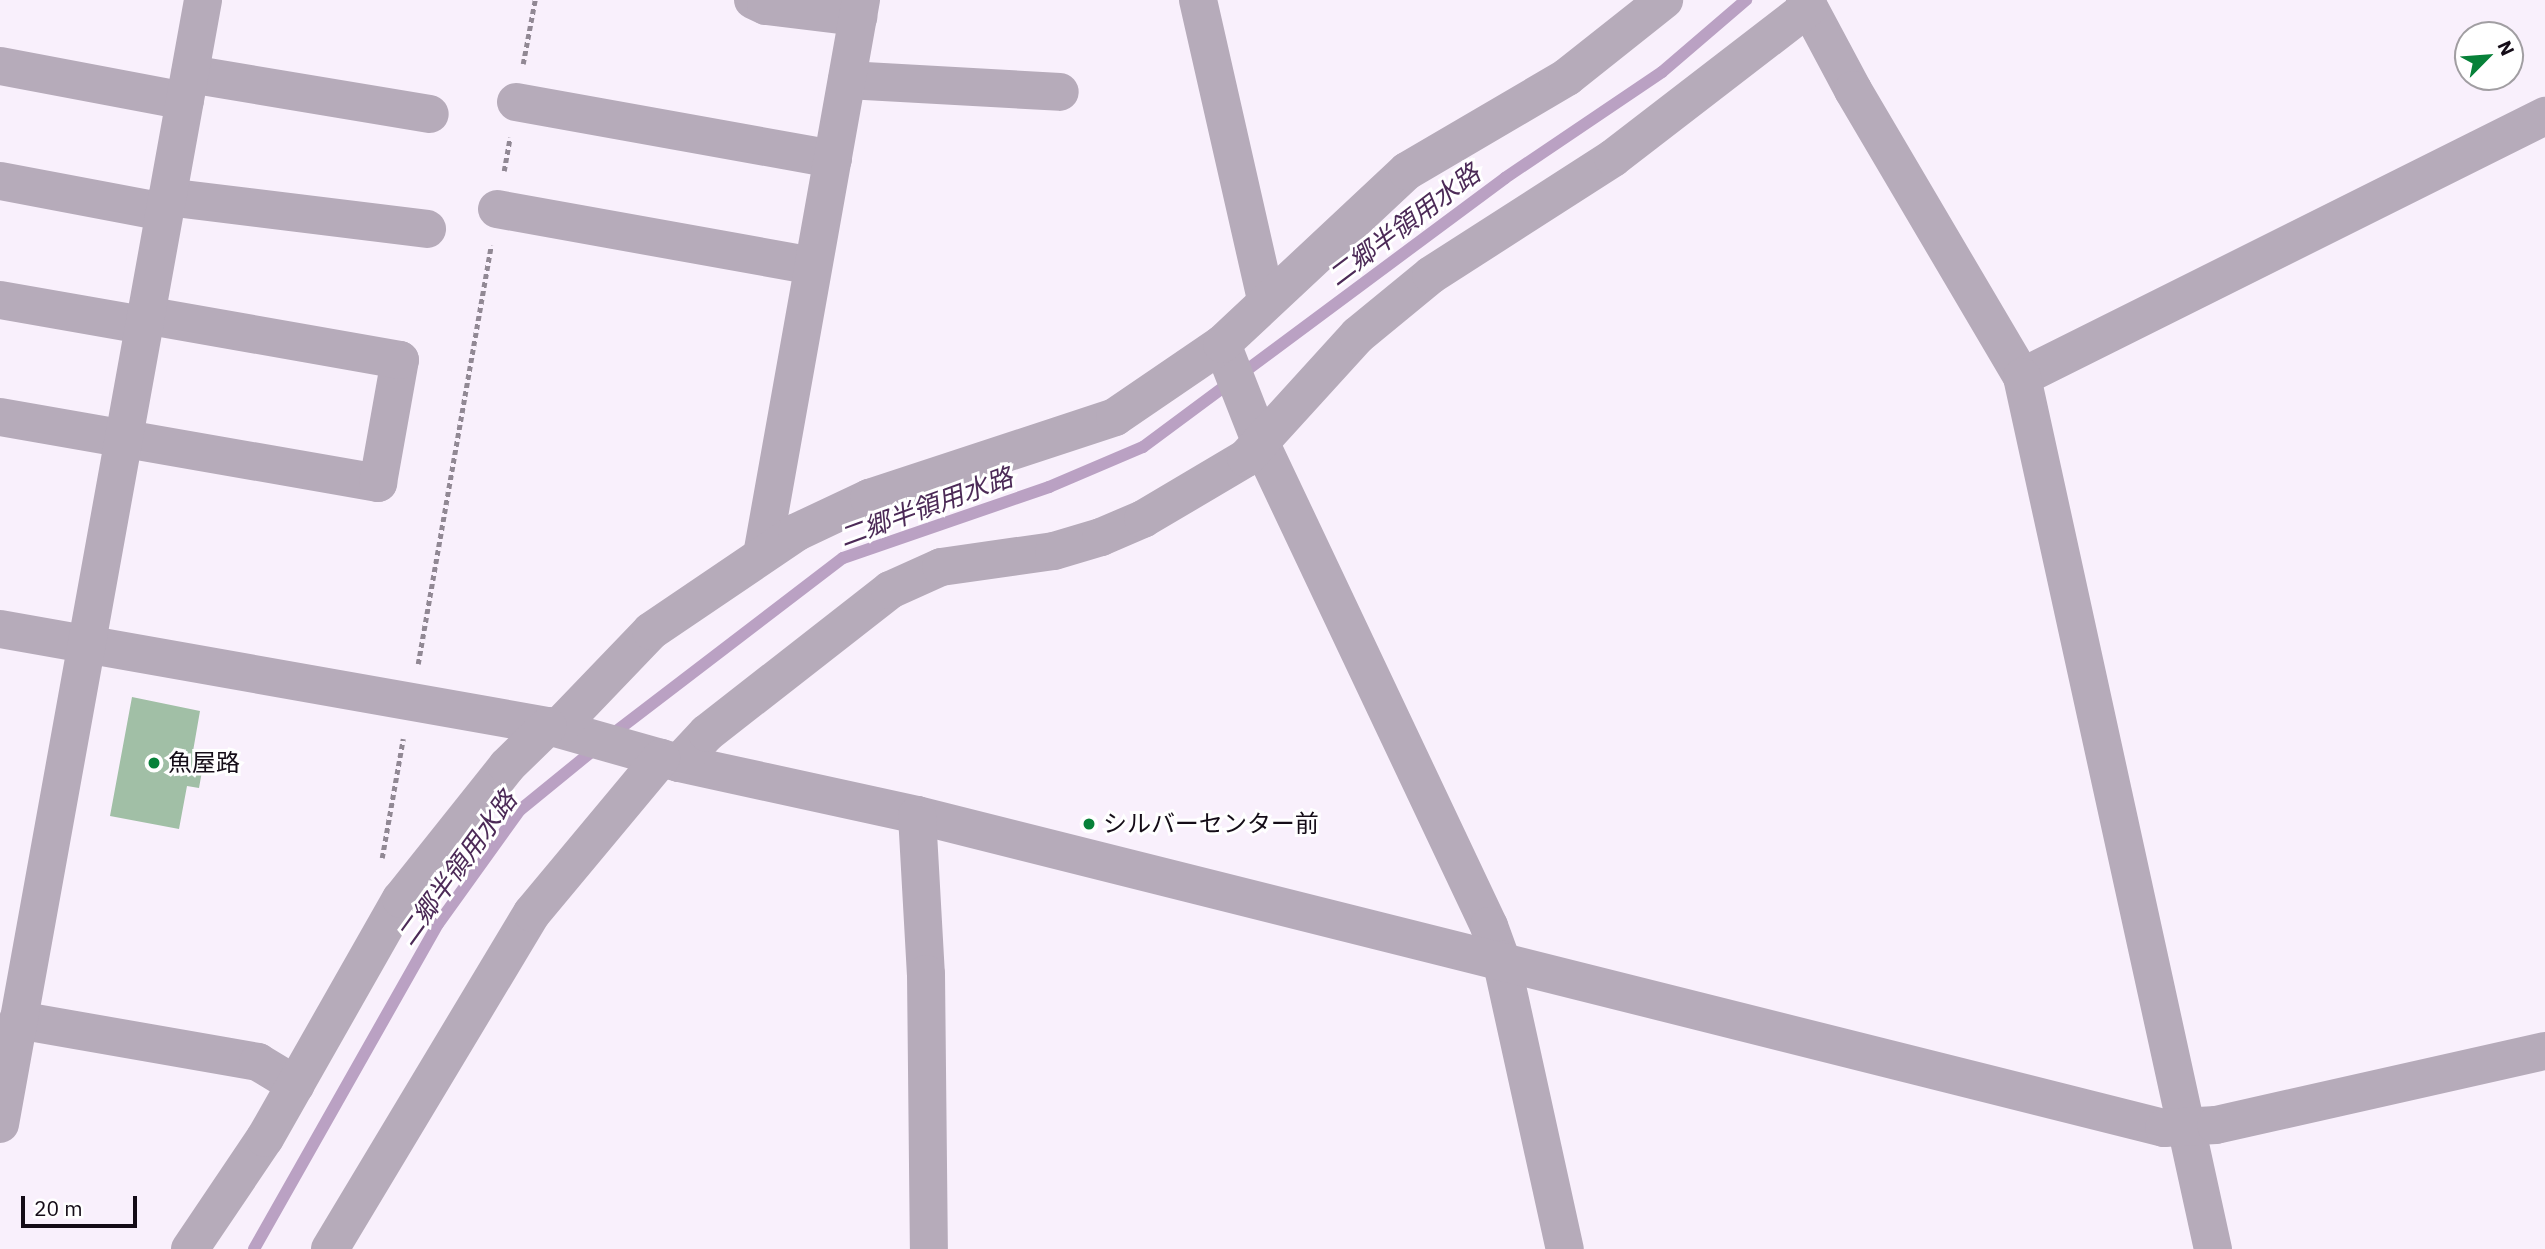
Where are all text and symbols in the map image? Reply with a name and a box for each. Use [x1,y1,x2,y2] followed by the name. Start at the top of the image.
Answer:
[2454,21,2524,91] north arrow
[2492,37,2520,59] text: N
[1322,158,1486,292] water label: 二郷半領用水路
[835,461,1017,553] water label: 二郷半領用水路
[168,749,240,777] place label: 魚屋路
[146,755,162,771] marker: 魚屋路
[391,785,523,951] water label: 二郷半領用水路
[1103,810,1319,838] place label: シルバーセンター前
[1081,816,1097,832] marker: シルバーセンター前
[24,1182,140,1226] scale bar
[34,1194,83,1222] text: 20 m

